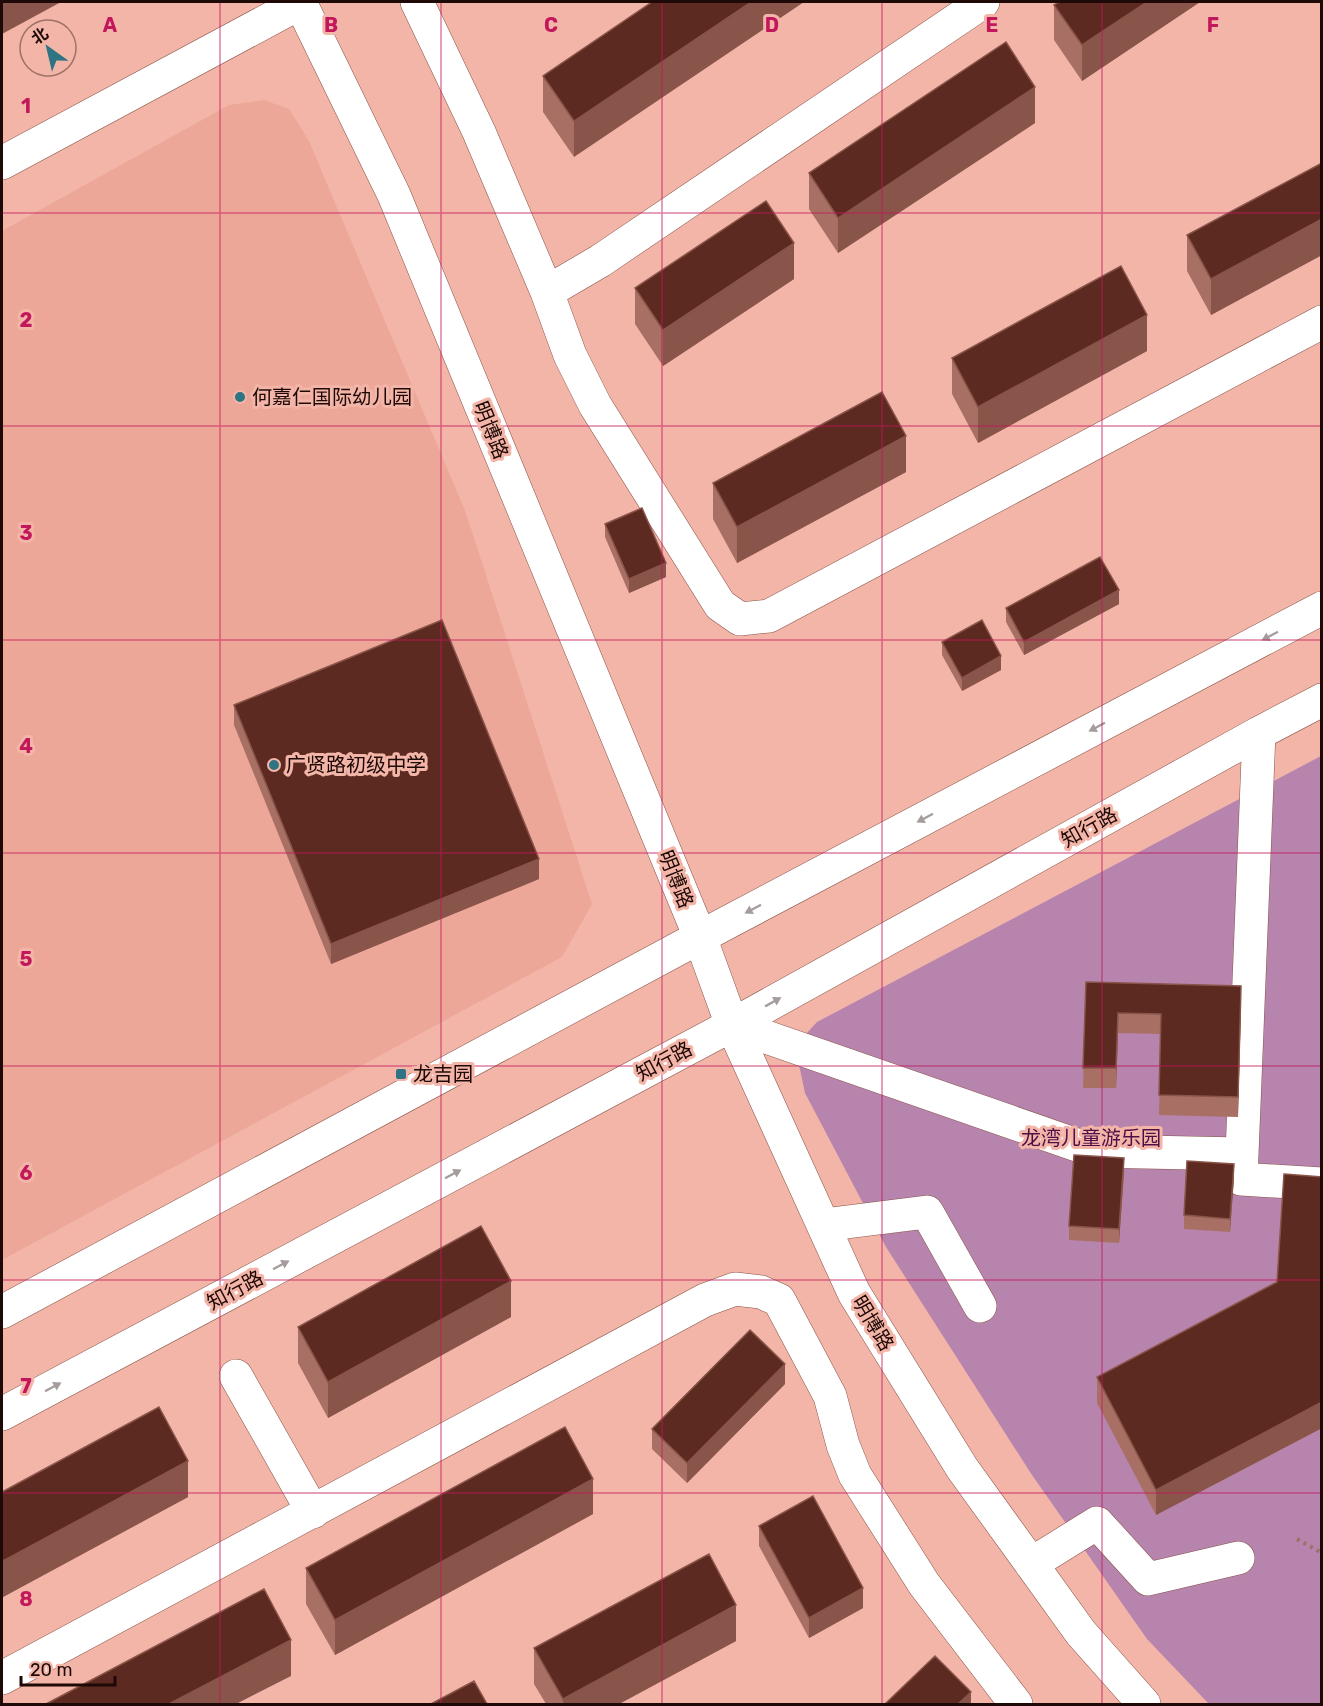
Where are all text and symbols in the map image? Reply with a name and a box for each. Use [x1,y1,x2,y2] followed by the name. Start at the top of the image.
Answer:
[103,13,118,37] text: A
[324,13,338,37] text: B
[544,13,558,37] text: C
[765,13,779,37] text: D
[986,13,998,37] text: E
[1207,13,1219,37] text: F
[18,18,78,78] north arrow
[28,24,52,48] text: 北
[21,94,31,118] text: 1
[20,308,33,332] text: 2
[252,385,412,409] place label: 何嘉仁国际幼儿园
[233,390,247,404] marker: 何嘉仁国际幼儿园
[469,398,513,462] street label: 明博路
[19,521,33,545] text: 3
[1261,630,1279,640] one-way arrow
[1089,722,1106,732] one-way arrow
[19,734,33,758] text: 4
[286,753,426,777] place label: 广贤路初级中学
[267,758,281,772] marker: 广贤路初级中学
[1057,802,1121,852] street label: 知行路
[916,813,933,823] one-way arrow
[654,847,698,911] street label: 明博路
[744,904,761,914] one-way arrow
[20,947,33,971] text: 5
[765,997,782,1007] one-way arrow
[632,1036,696,1086] street label: 知行路
[413,1062,473,1086] place label: 龙吉园
[394,1067,408,1081] marker: 龙吉园
[1021,1126,1161,1150] park label: 龙湾儿童游乐园
[19,1161,33,1185] text: 6
[445,1169,462,1179] one-way arrow
[273,1260,290,1270] one-way arrow
[203,1265,267,1315] street label: 知行路
[847,1291,899,1355] street label: 明博路
[20,1374,32,1398] text: 7
[45,1382,62,1392] one-way arrow
[19,1587,33,1611] text: 8
[21,1649,116,1687] scale bar
[30,1659,72,1681] text: 20 m

